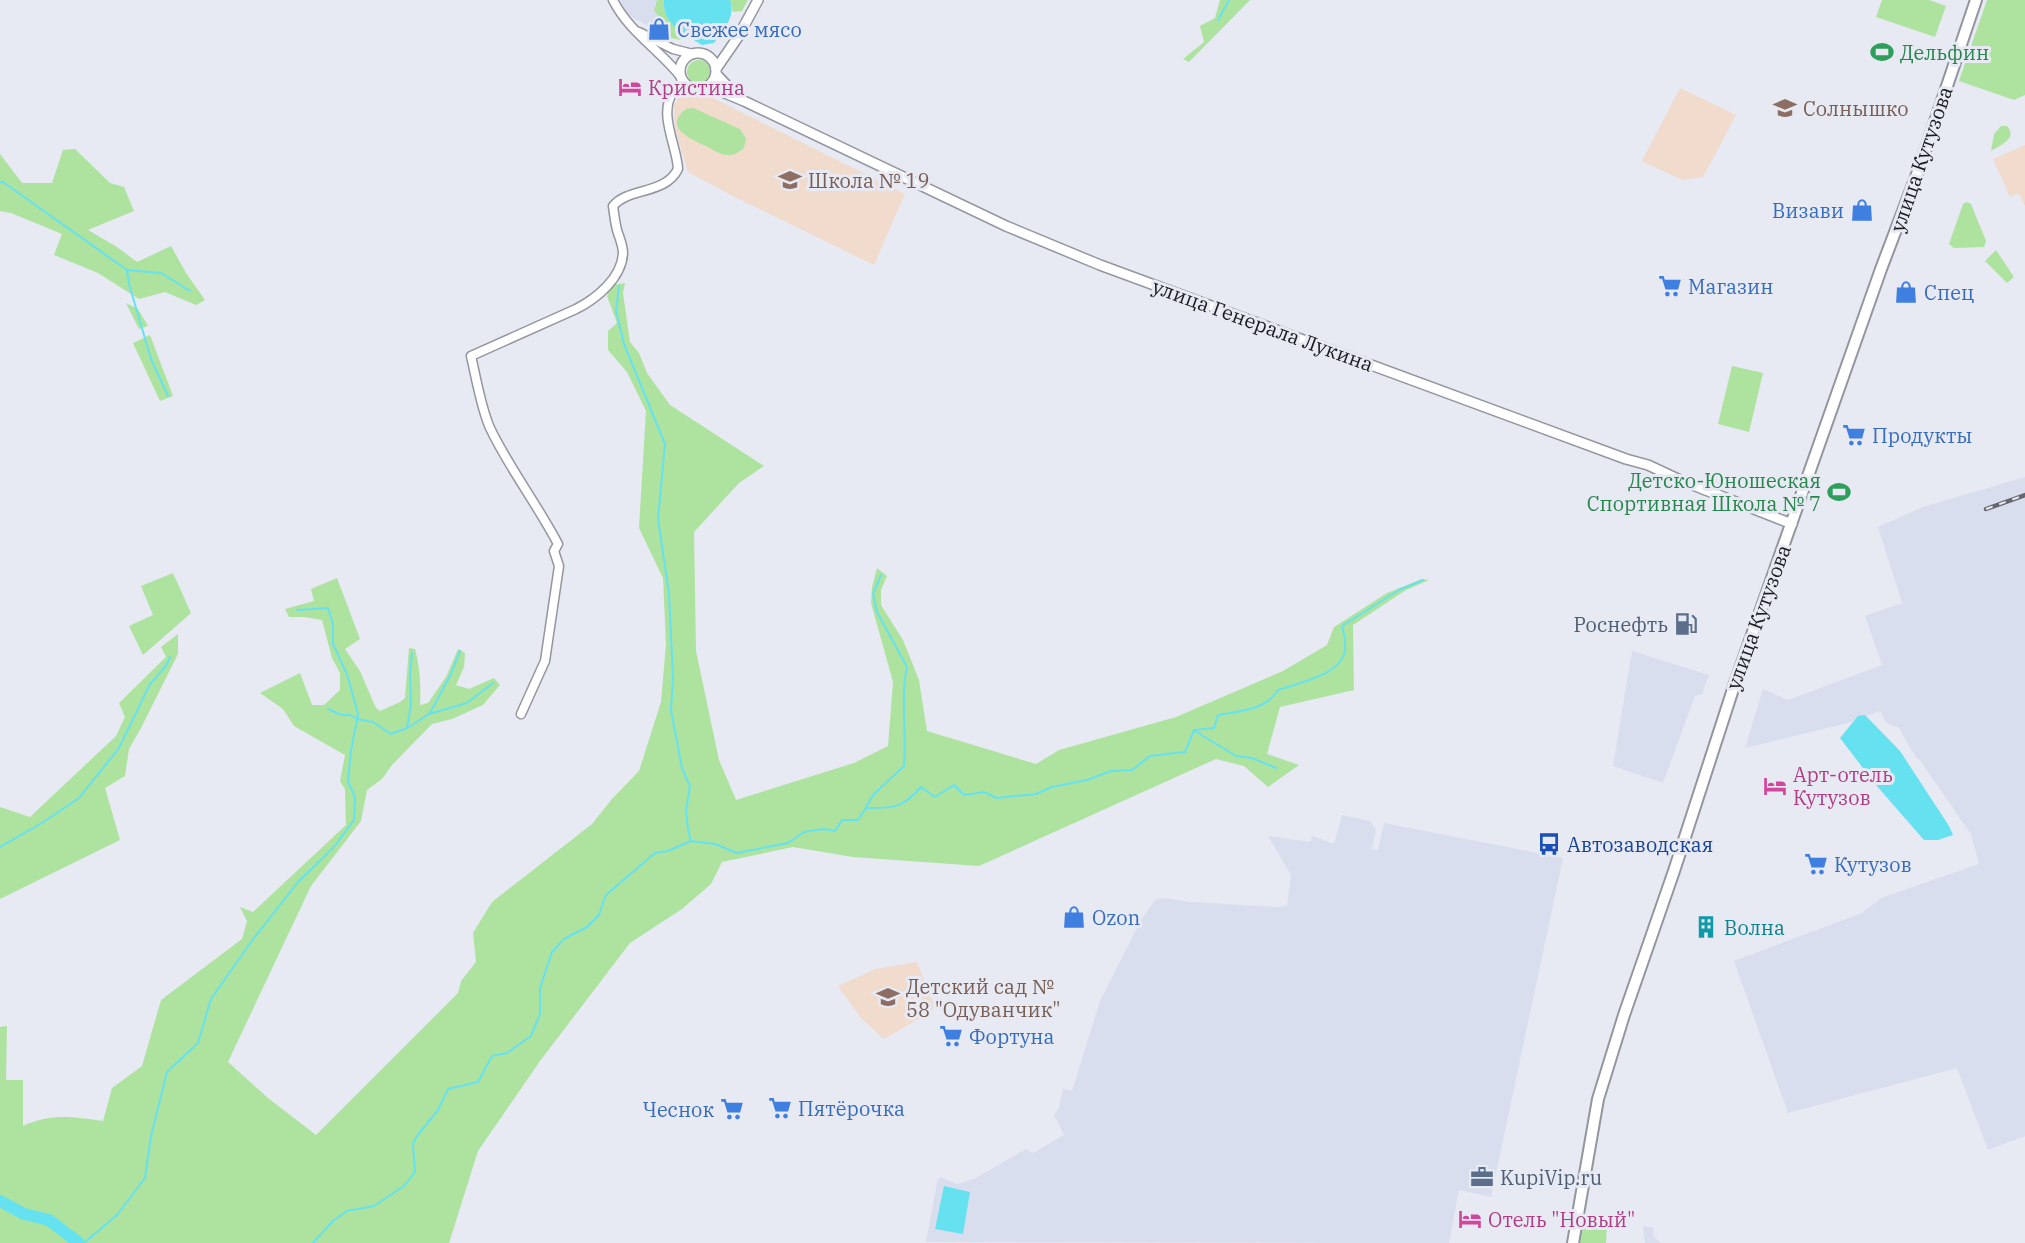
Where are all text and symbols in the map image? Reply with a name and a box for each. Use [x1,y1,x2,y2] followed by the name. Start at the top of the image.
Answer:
[646,16,672,42] shop icon: Свежее мясо
[677,16,802,43] place label: Свежее мясо
[1869,39,1895,65] sports icon: Дельфин
[1900,39,1989,66] place label: Дельфин
[617,74,643,100] hotel icon: Кристина
[648,74,745,101] place label: Кристина
[1883,82,1959,235] street label: улица Кутузова
[1772,95,1798,121] school or university icon: Солнышко
[1803,95,1909,122] place label: Солнышко
[777,167,803,193] school or university icon: Школа № 19
[808,167,929,194] place label: Школа № 19
[1772,197,1844,224] place label: Визави
[1849,197,1875,223] shop icon: Визави
[1149,272,1377,378] street label: улица Генерала Лукина
[1657,273,1683,299] supermarket icon: Магазин
[1688,273,1773,300] place label: Магазин
[1893,279,1919,305] shop icon: Спец
[1924,279,1974,306] place label: Спец
[1841,422,1867,448] supermarket icon: Продукты
[1872,422,1972,449] place label: Продукты
[1587,467,1821,517] place label: Детско-Юношеская Спортивная Школа № 7
[1826,479,1852,505] sports icon: Детско-Юношеская Спортивная Школа № 7
[1719,541,1797,693] street label: улица Кутузова
[1573,611,1668,638] place label: Роснефть
[1673,611,1699,637] fuel station icon: Роснефть
[1793,761,1893,811] place label: Арт-отель Кутузов
[1762,773,1788,799] hotel icon: Арт-отель Кутузов
[1536,831,1562,857] bus stop icon: Автозаводская
[1567,831,1713,858] place label: Автозаводская
[1803,851,1829,877] supermarket icon: Кутузов
[1834,851,1912,878] place label: Кутузов
[1061,904,1087,930] shop icon: Ozon
[1092,904,1141,931] place label: Ozon
[1693,914,1719,940] building icon: Волна
[1724,914,1785,941] place label: Волна
[906,973,1061,1023] place label: Детский сад № 58 "Одуванчик"
[875,984,901,1010] school or university icon: Детский сад № 58 "Одуванчик"
[938,1023,964,1049] supermarket icon: Фортуна
[969,1023,1055,1050] place label: Фортуна
[767,1095,793,1121] supermarket icon: Пятёрочка
[798,1095,905,1122] place label: Пятёрочка
[643,1096,714,1123] place label: Чеснок
[719,1096,745,1122] supermarket icon: Чеснок
[1469,1164,1495,1190] office icon: KupiVip.ru
[1500,1164,1602,1191] place label: KupiVip.ru
[1457,1206,1483,1232] hotel icon: Отель "Новый"
[1488,1206,1635,1233] place label: Отель "Новый"

